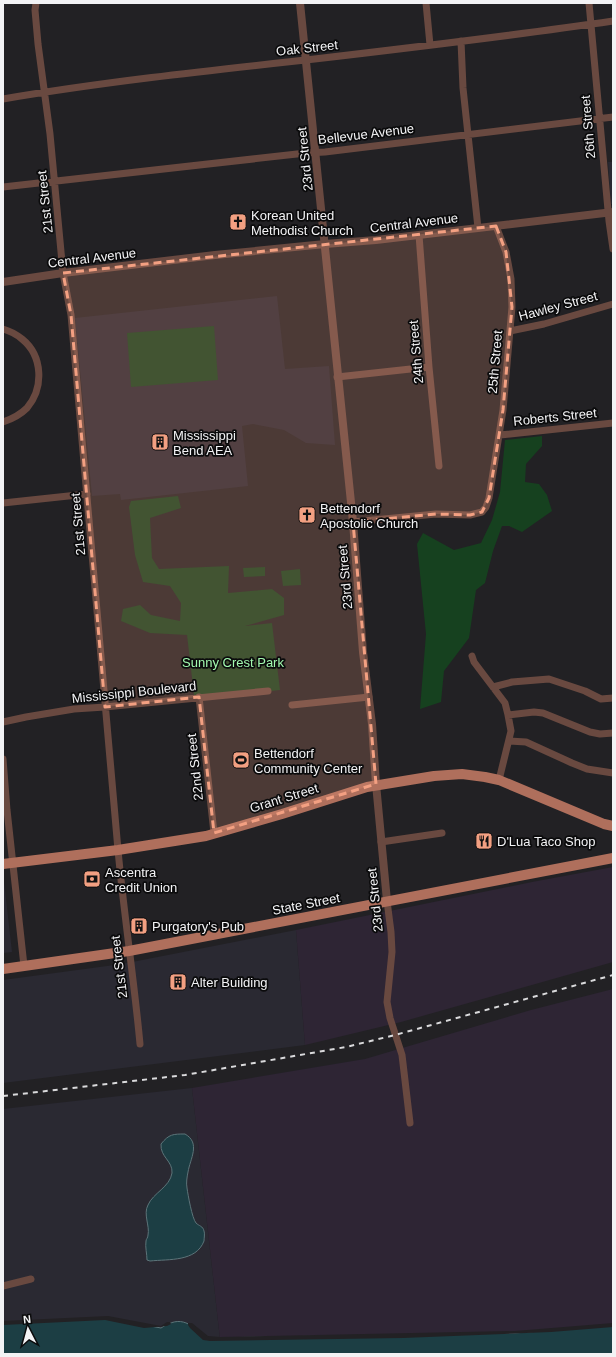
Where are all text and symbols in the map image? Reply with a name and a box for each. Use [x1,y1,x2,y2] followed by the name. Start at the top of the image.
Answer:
[275,37,339,59] street label: Oak Street
[578,94,598,159] street label: 26th Street
[317,121,415,147] street label: Bellevue Avenue
[294,126,316,192] street label: 23rd Street
[34,170,56,234] street label: 21st Street
[251,208,353,238] place label: Korean United Methodist Church
[369,210,459,236] street label: Central Avenue
[228,212,248,232] church icon: Korean United Methodist Church
[47,245,137,271] street label: Central Avenue
[517,288,599,324] street label: Hawley Street
[406,319,426,384] street label: 24th Street
[485,329,505,394] street label: 25th Street
[513,405,598,429] street label: Roberts Street
[173,428,236,458] place label: Mississippi Bend AEA
[150,432,170,452] building icon: Mississippi Bend AEA
[68,492,88,556] street label: 21st Street
[320,501,418,531] place label: Bettendorf Apostolic Church
[297,505,317,525] church icon: Bettendorf Apostolic Church
[335,544,355,610] street label: 23rd Street
[182,655,284,670] park label: Sunny Crest Park
[71,678,197,706] street label: Mississippi Boulevard
[184,732,206,801] street label: 22nd Street
[254,746,363,776] place label: Bettendorf Community Center
[231,750,251,770] sports icon: Bettendorf Community Center
[248,780,320,816] street label: Grant Street
[474,831,494,851] restaurant icon: D'Lua Taco Shop
[497,834,595,849] place label: D'Lua Taco Shop
[105,865,177,895] place label: Ascentra Credit Union
[364,867,386,933] street label: 23rd Street
[82,869,102,889] bank icon: Ascentra Credit Union
[271,890,342,918] street label: State Street
[129,916,149,936] building icon: Purgatory's Pub
[152,919,244,934] place label: Purgatory's Pub
[108,935,130,999] street label: 21st Street
[168,972,188,992] building icon: Alter Building
[191,975,268,990] place label: Alter Building
[8,1309,48,1349] north arrow
[22,1313,32,1325] text: N

